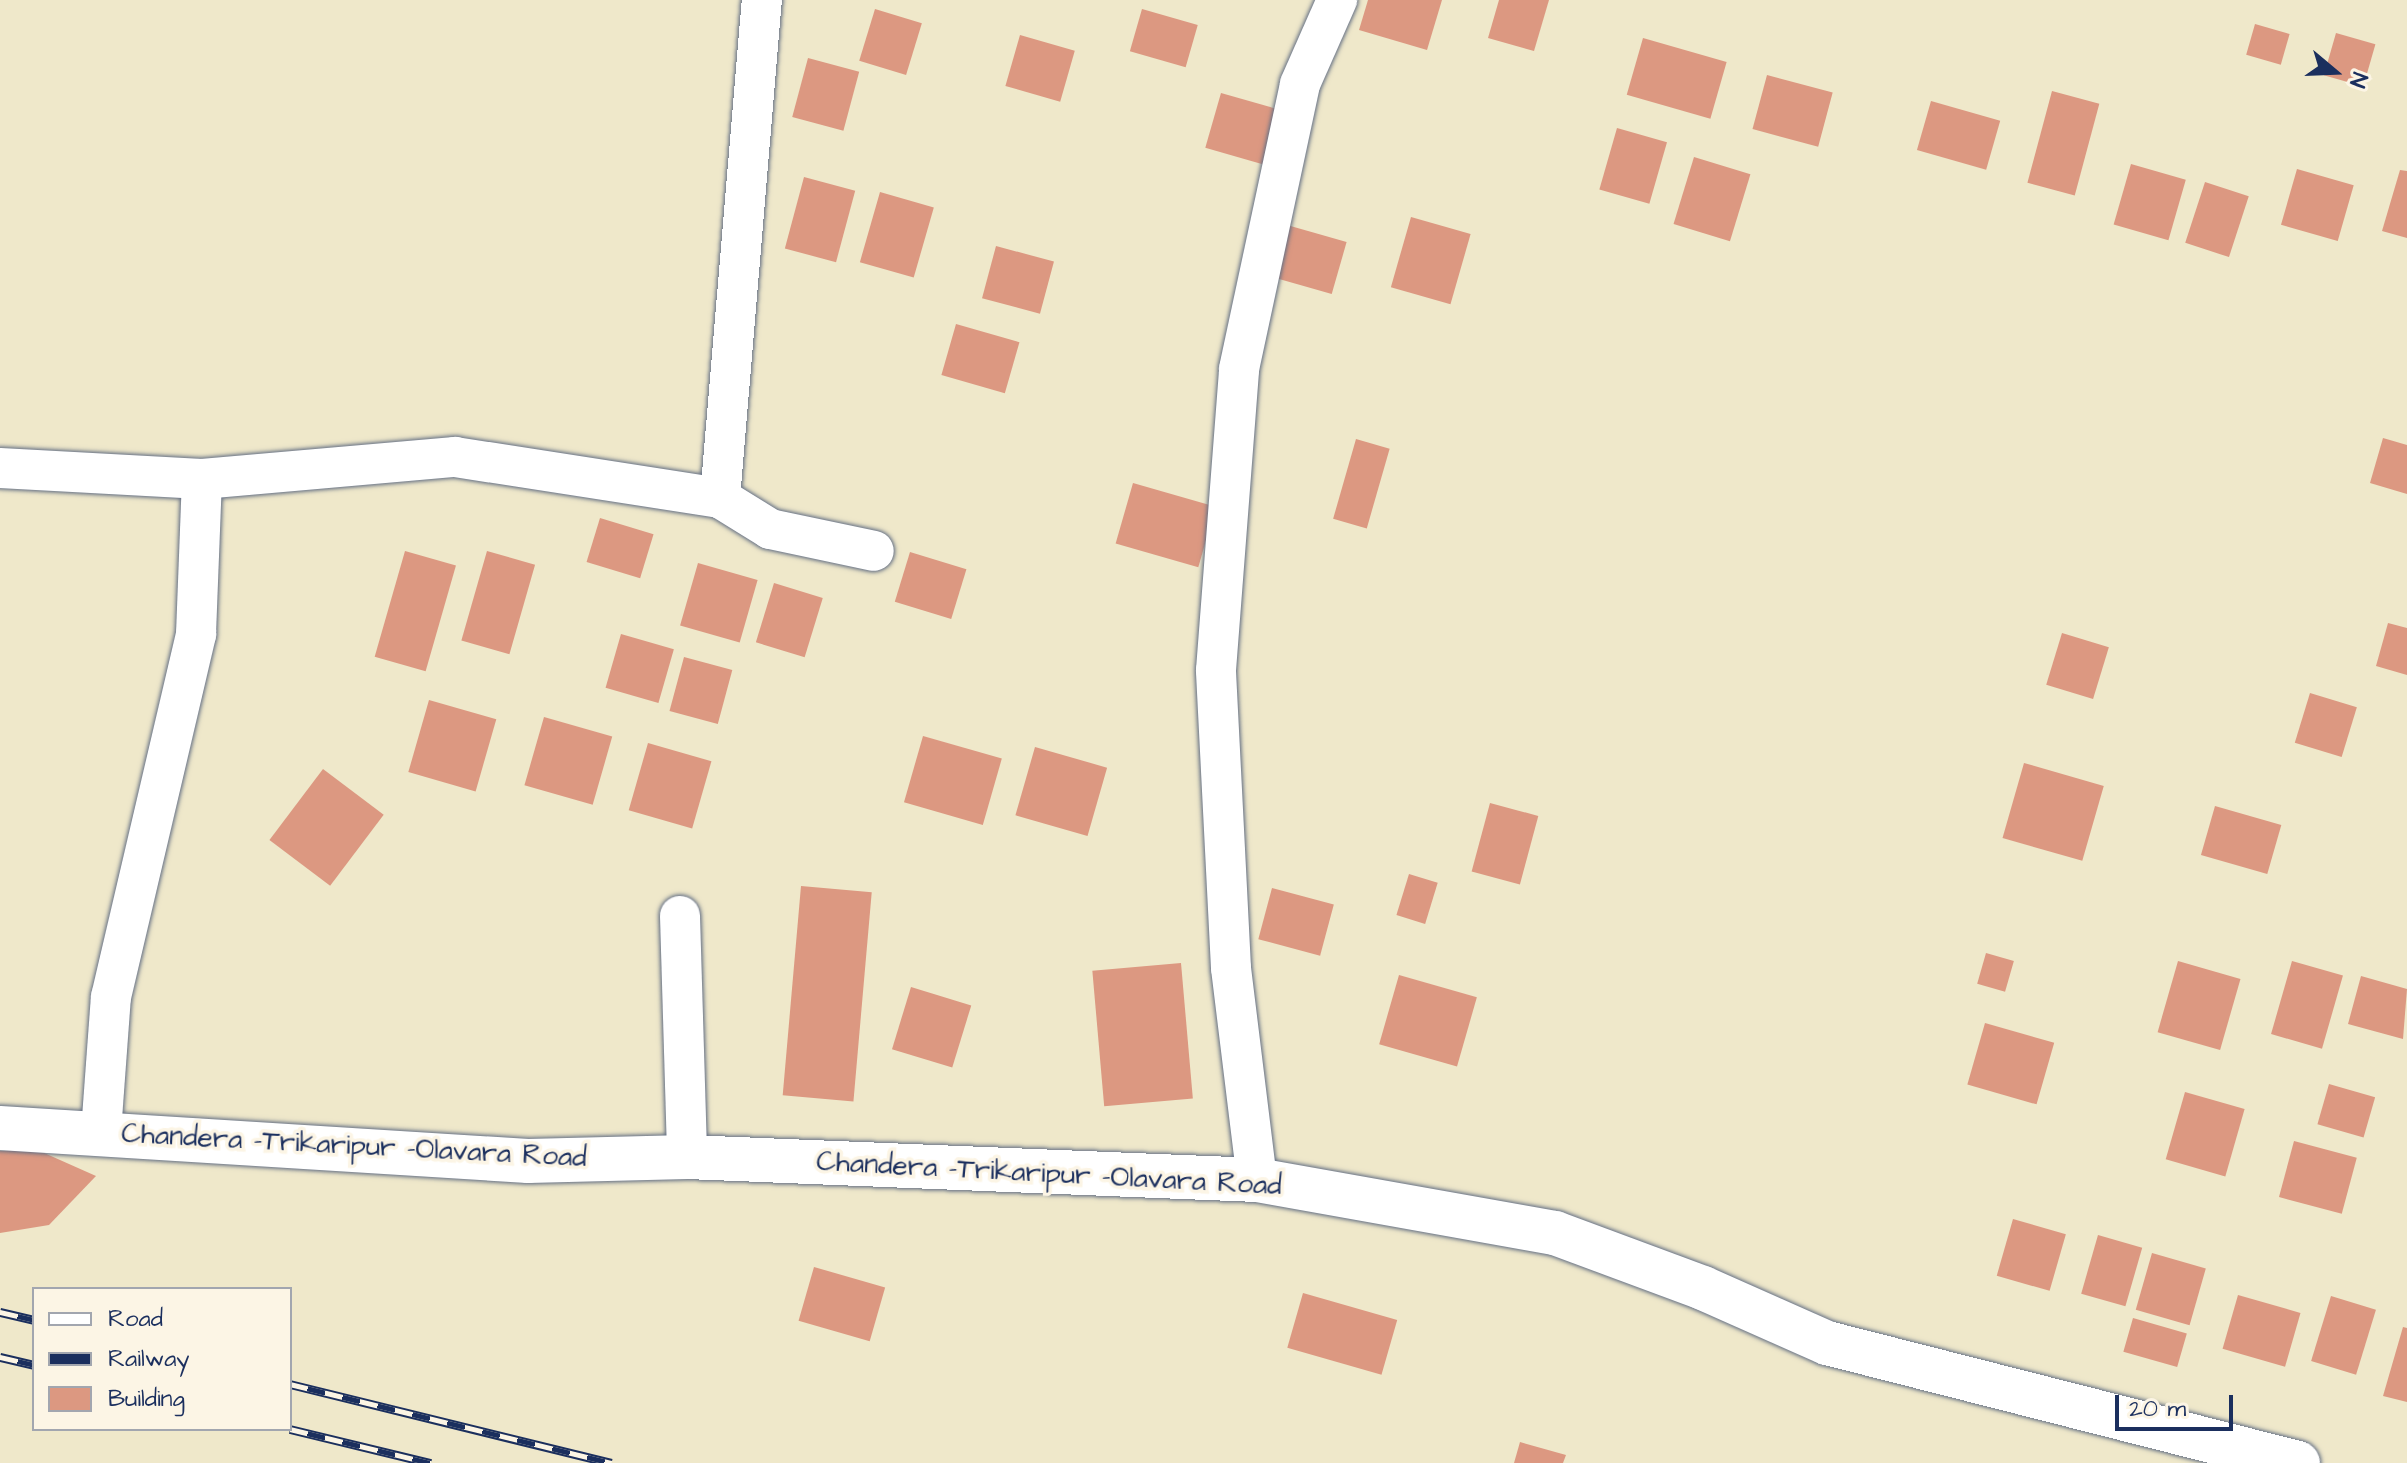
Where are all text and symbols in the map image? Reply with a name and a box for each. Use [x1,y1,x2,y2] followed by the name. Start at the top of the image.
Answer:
[2295,32,2375,112] north arrow
[2341,68,2375,92] text: N
[121,1117,587,1175] street label: Chandera -Trikaripur -Olavara Road
[816,1145,1282,1203] street label: Chandera -Trikaripur -Olavara Road
[32,1287,292,1431] legend
[108,1302,163,1336] text: Road
[108,1342,190,1376] text: Railway
[2119,1379,2237,1429] scale bar
[108,1382,185,1416] text: Building
[2129,1392,2186,1426] text: 20 m

